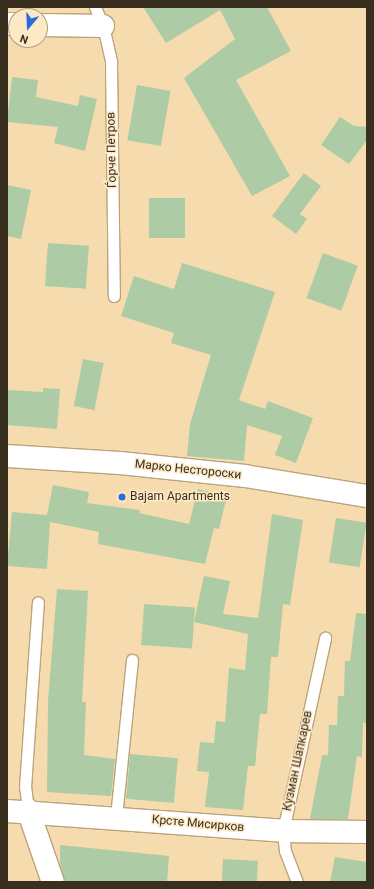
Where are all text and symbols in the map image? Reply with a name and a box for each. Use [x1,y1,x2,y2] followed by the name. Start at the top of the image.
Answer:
[8,8,48,48] north arrow
[18,31,30,46] text: N
[104,112,120,188] street label: Ѓорче Петров
[134,457,242,483] street label: Марко Нестороски
[130,490,230,504] place label: Bajam Apartments
[117,492,127,502] marker: Bajam Apartments
[280,709,316,813] street label: Кузман Шапкарев
[151,813,245,835] street label: Крсте Мисирков

